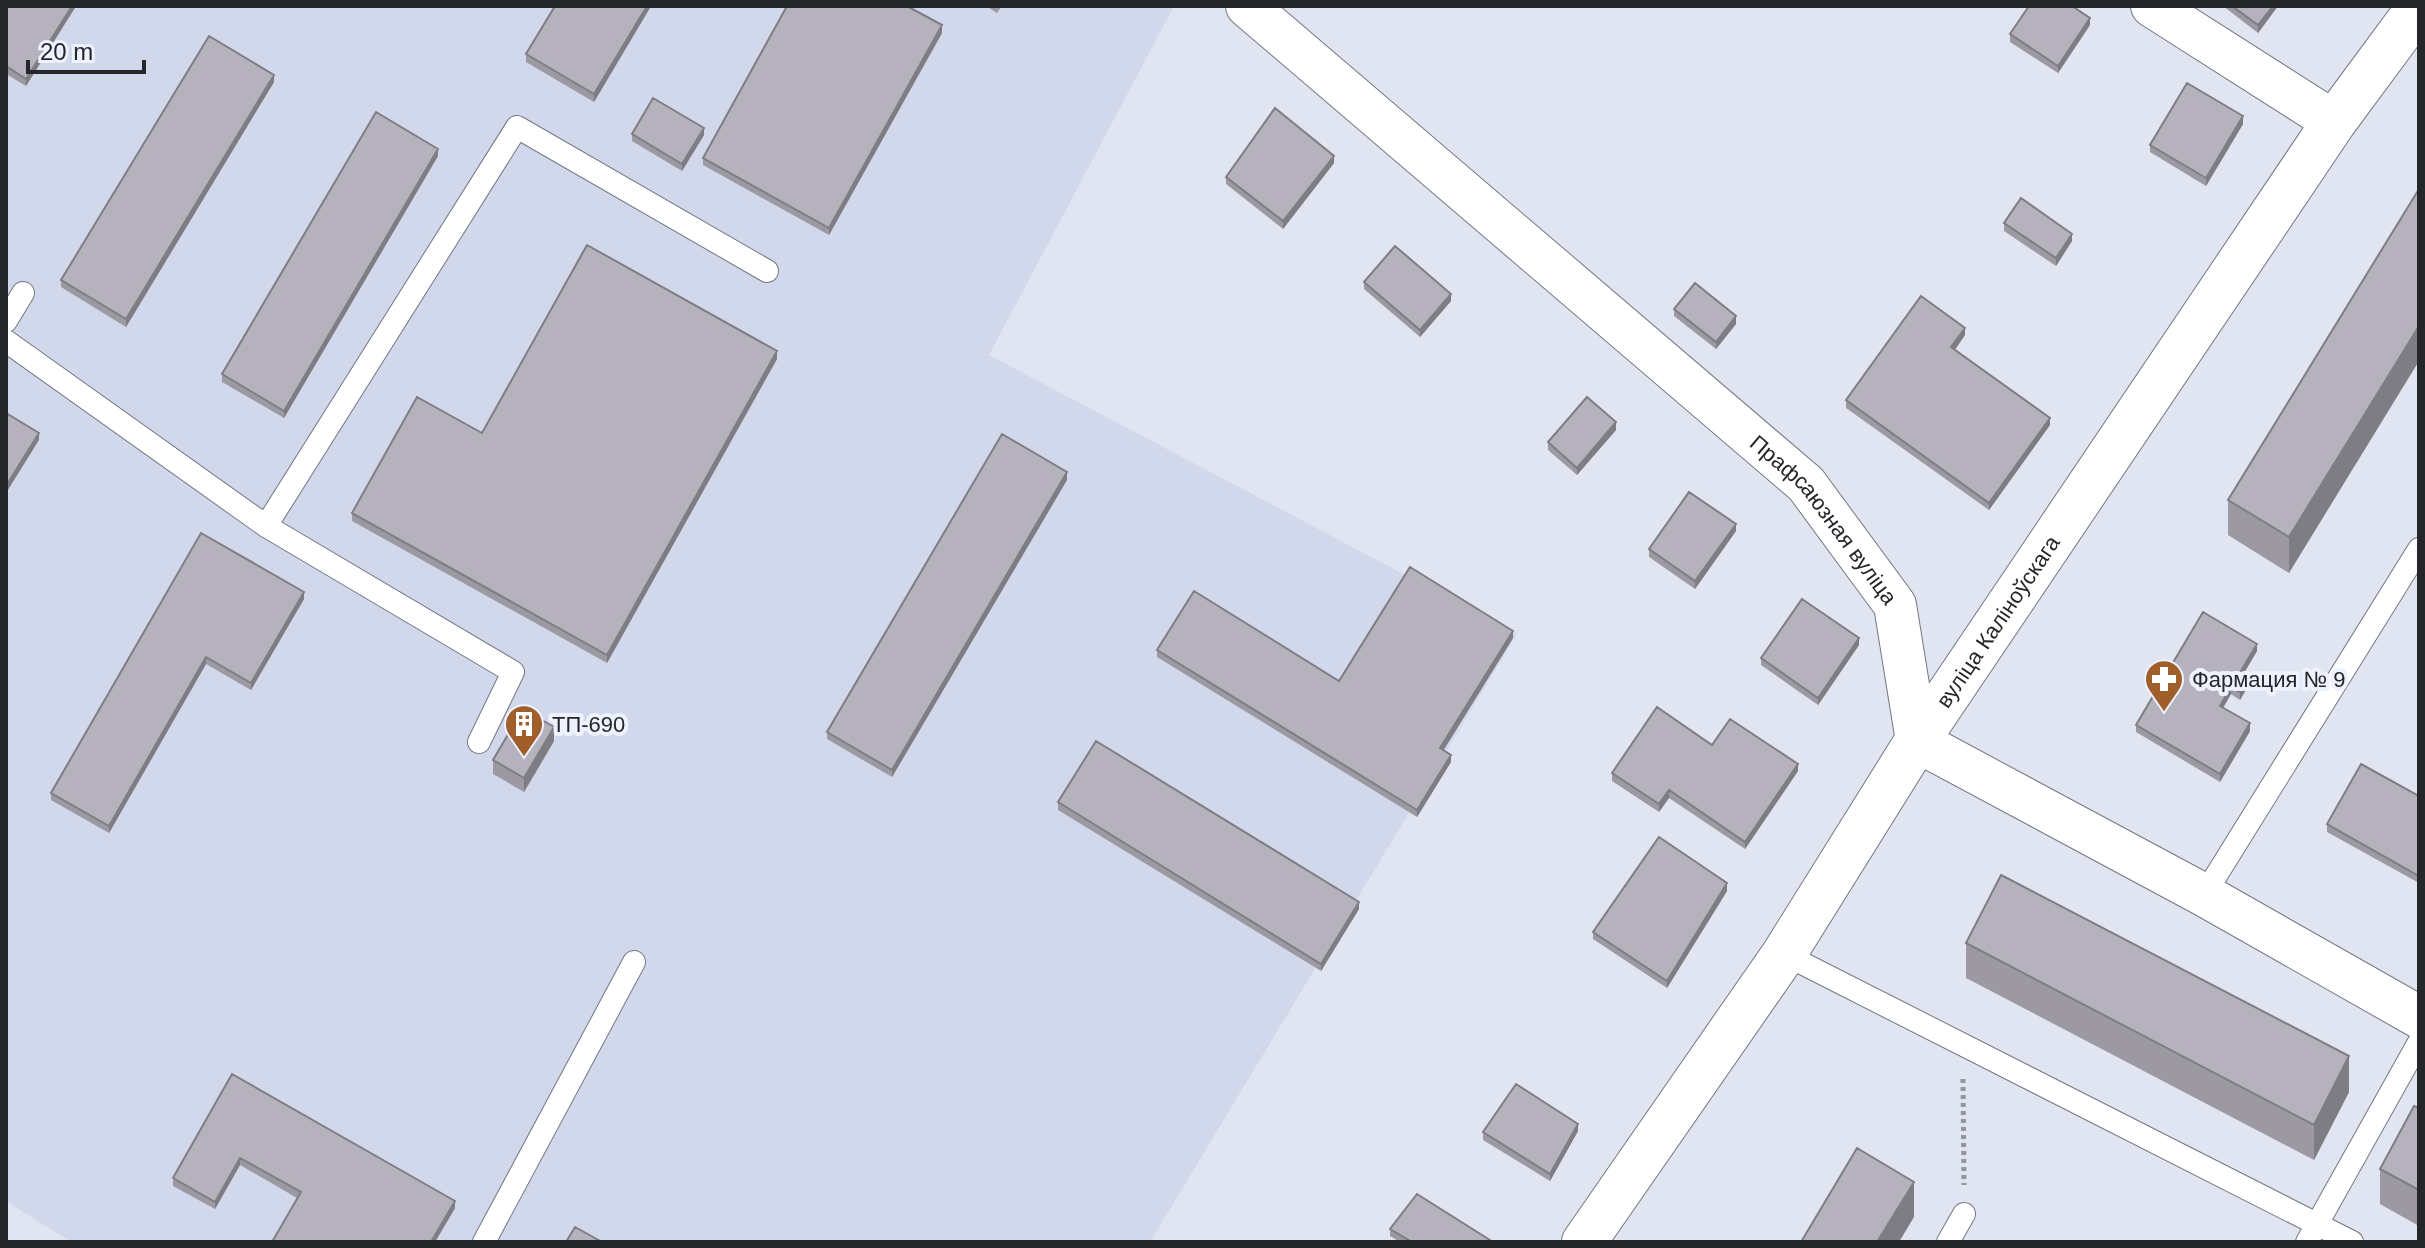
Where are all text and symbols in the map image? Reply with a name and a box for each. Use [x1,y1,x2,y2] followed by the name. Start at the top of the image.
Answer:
[28,24,144,74] scale bar
[40,38,93,65] text: 20 m
[1745,430,1903,610] street label: Прафсаюзная вуліца
[1931,530,2065,712] street label: вуліца Каліноўскага
[2143,658,2185,713] pharmacy icon: Фармация № 9
[2192,667,2345,692] place label: Фармация № 9
[503,703,545,758] building icon: ТП-690
[552,712,625,737] place label: ТП-690

